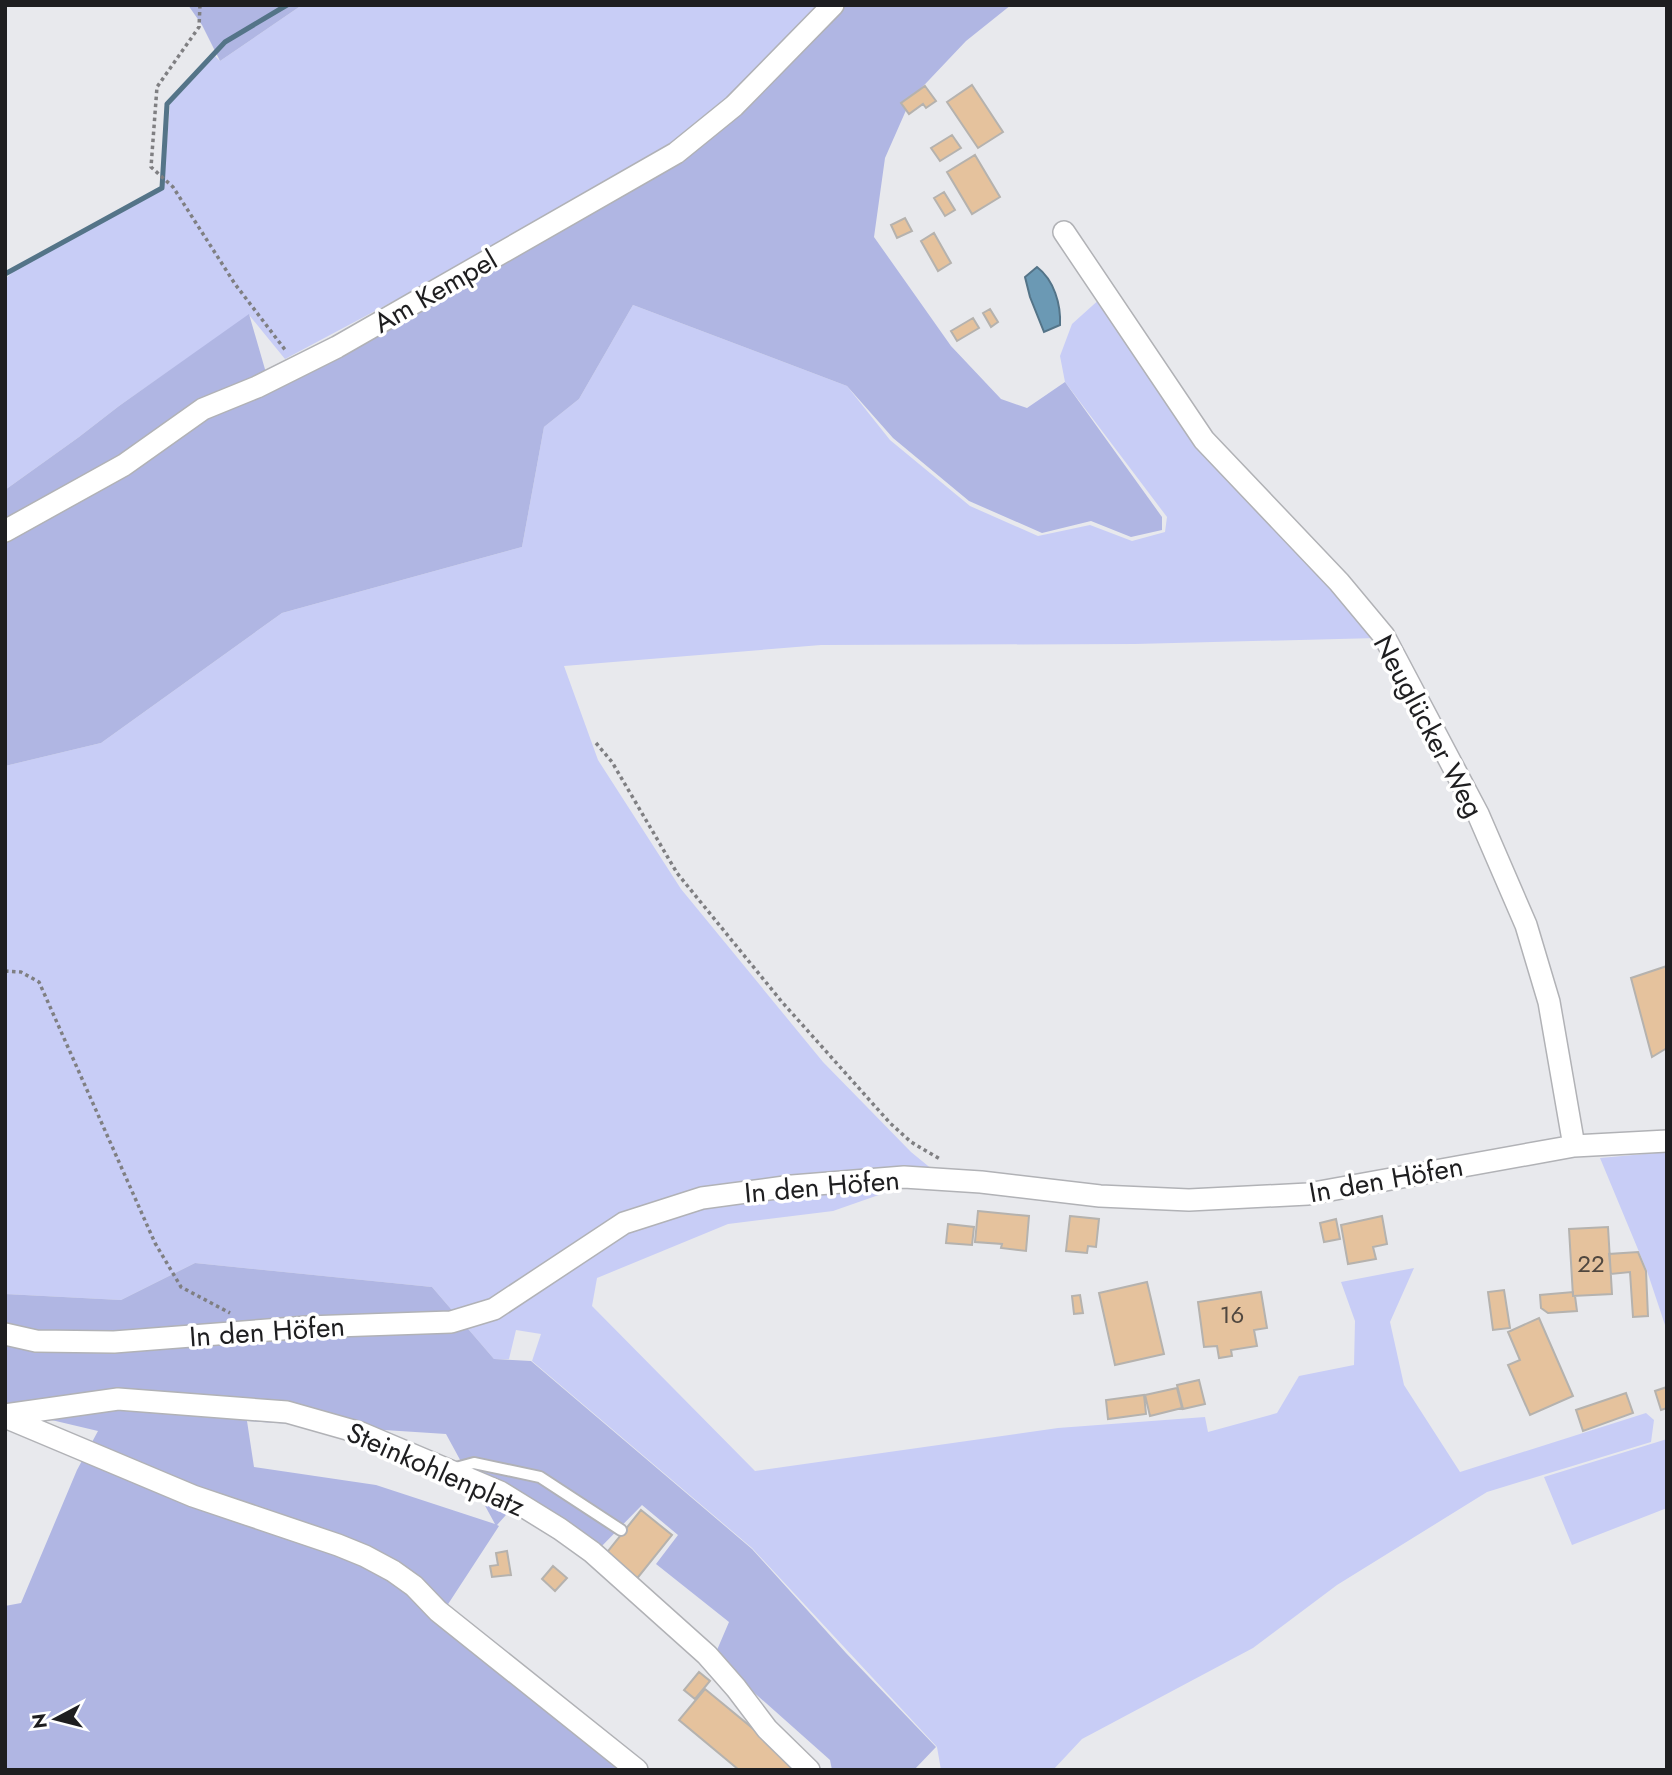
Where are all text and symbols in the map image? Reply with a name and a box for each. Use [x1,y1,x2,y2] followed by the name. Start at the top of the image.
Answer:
[366,239,505,343] street label: Am Kempel
[1363,628,1494,825] street label: Neuglücker Weg
[1306,1146,1466,1213] street label: In den Höfen
[743,1159,901,1214] street label: In den Höfen
[1577,1246,1605,1281] house number: 22
[1220,1297,1244,1332] house number: 16
[188,1306,346,1357] street label: In den Höfen
[340,1412,532,1527] street label: Steinkohlenplatz
[21,1684,91,1754] north arrow
[25,1712,54,1730] text: N

